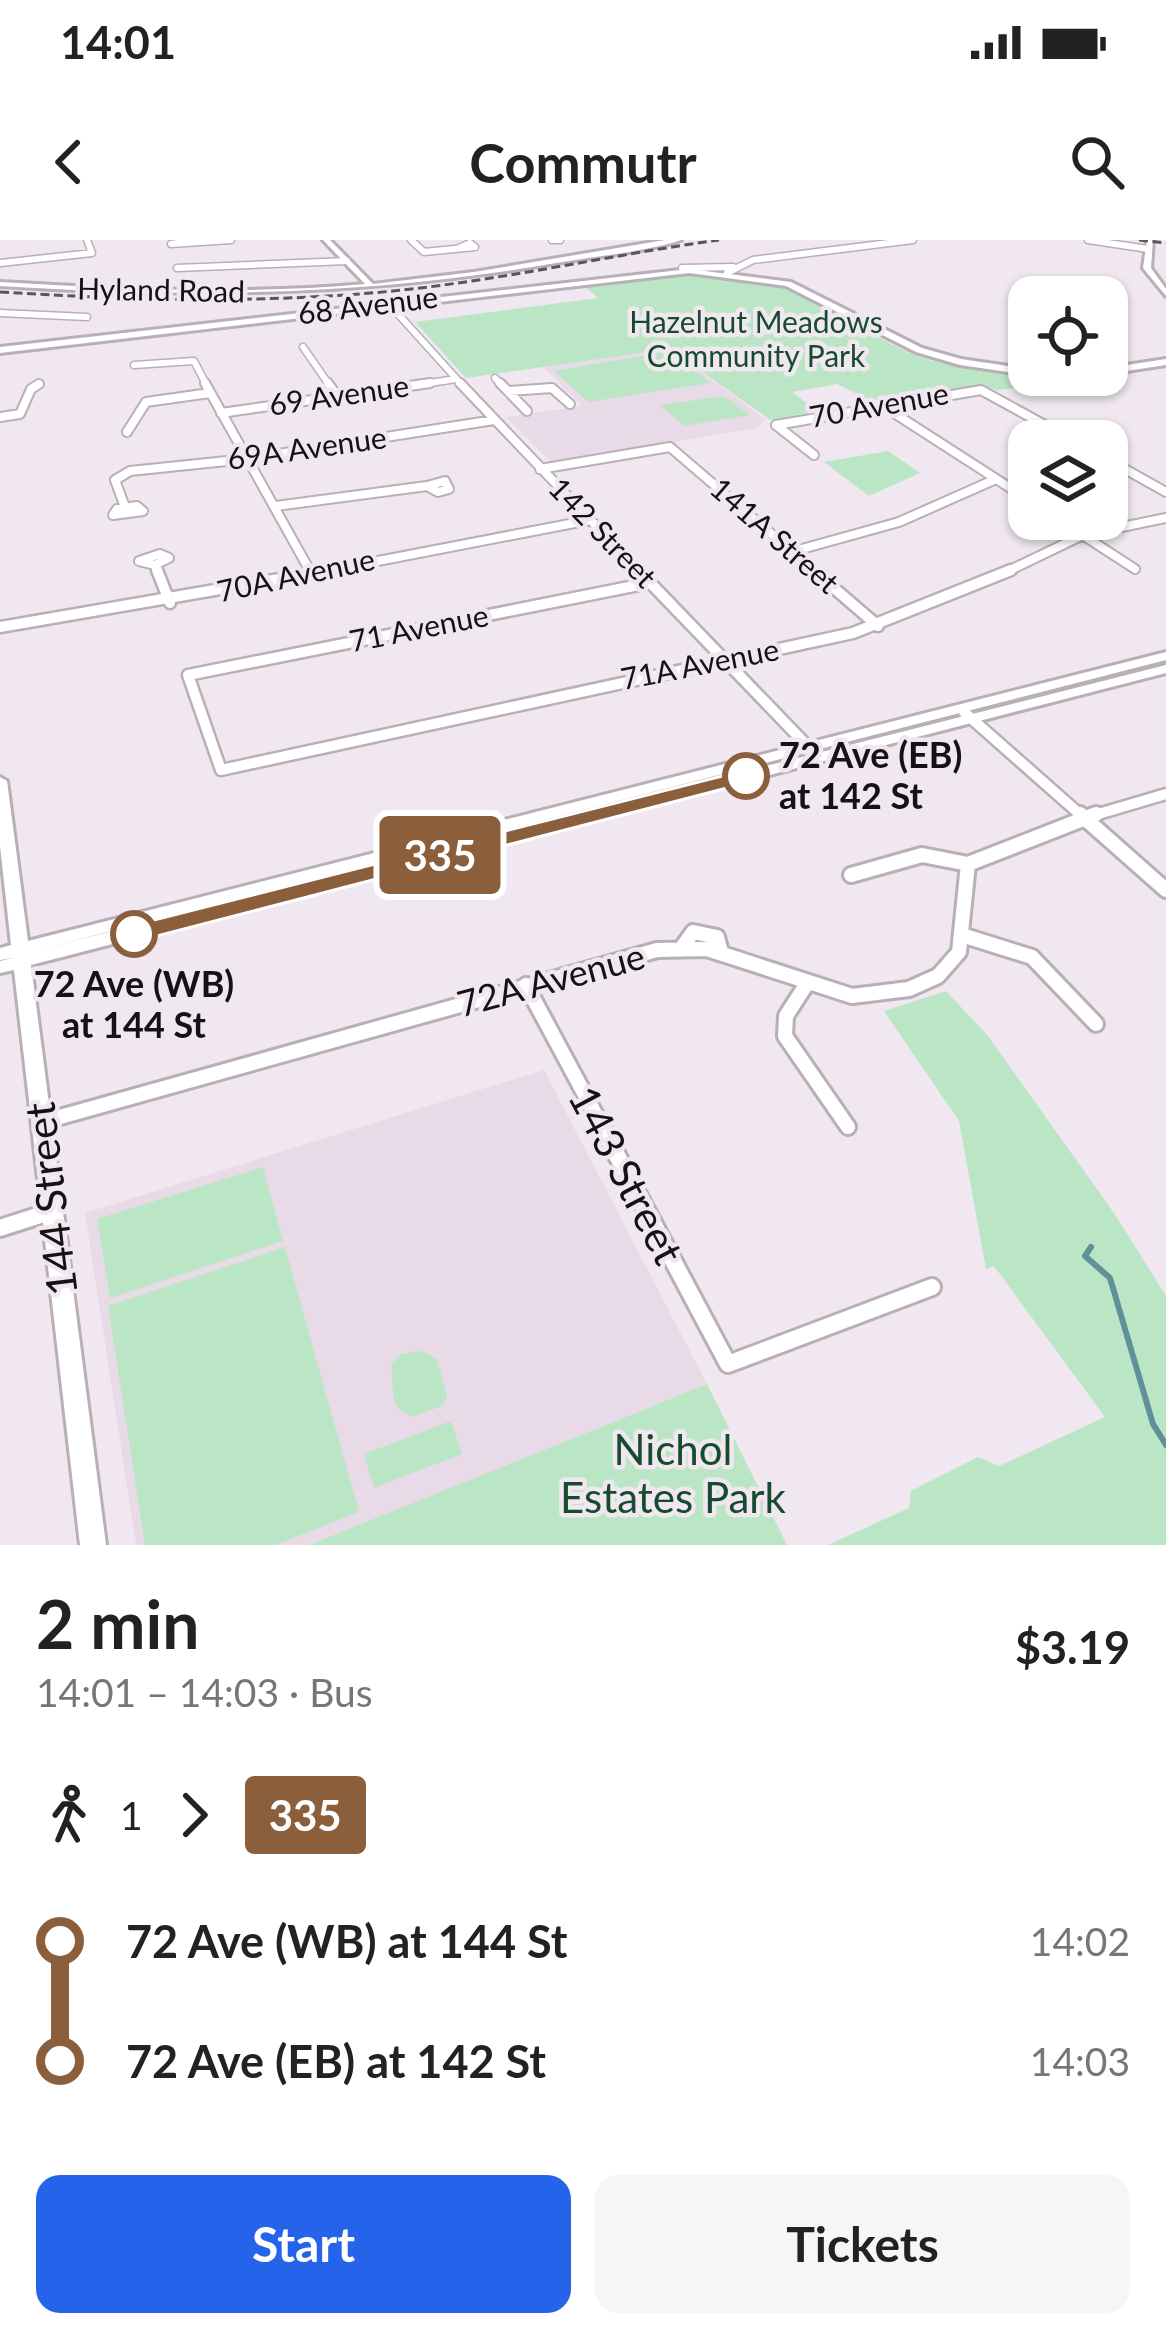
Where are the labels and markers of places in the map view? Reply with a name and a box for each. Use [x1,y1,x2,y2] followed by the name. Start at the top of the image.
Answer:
[779,732,962,817] place label: 72 Ave (EB) at 142 St
[724,754,768,798] marker: 72 Ave (EB) at 142 St
[112,912,156,956] marker: 72 Ave (WB) at 144 St
[34,961,234,1046] place label: 72 Ave (WB) at 144 St

